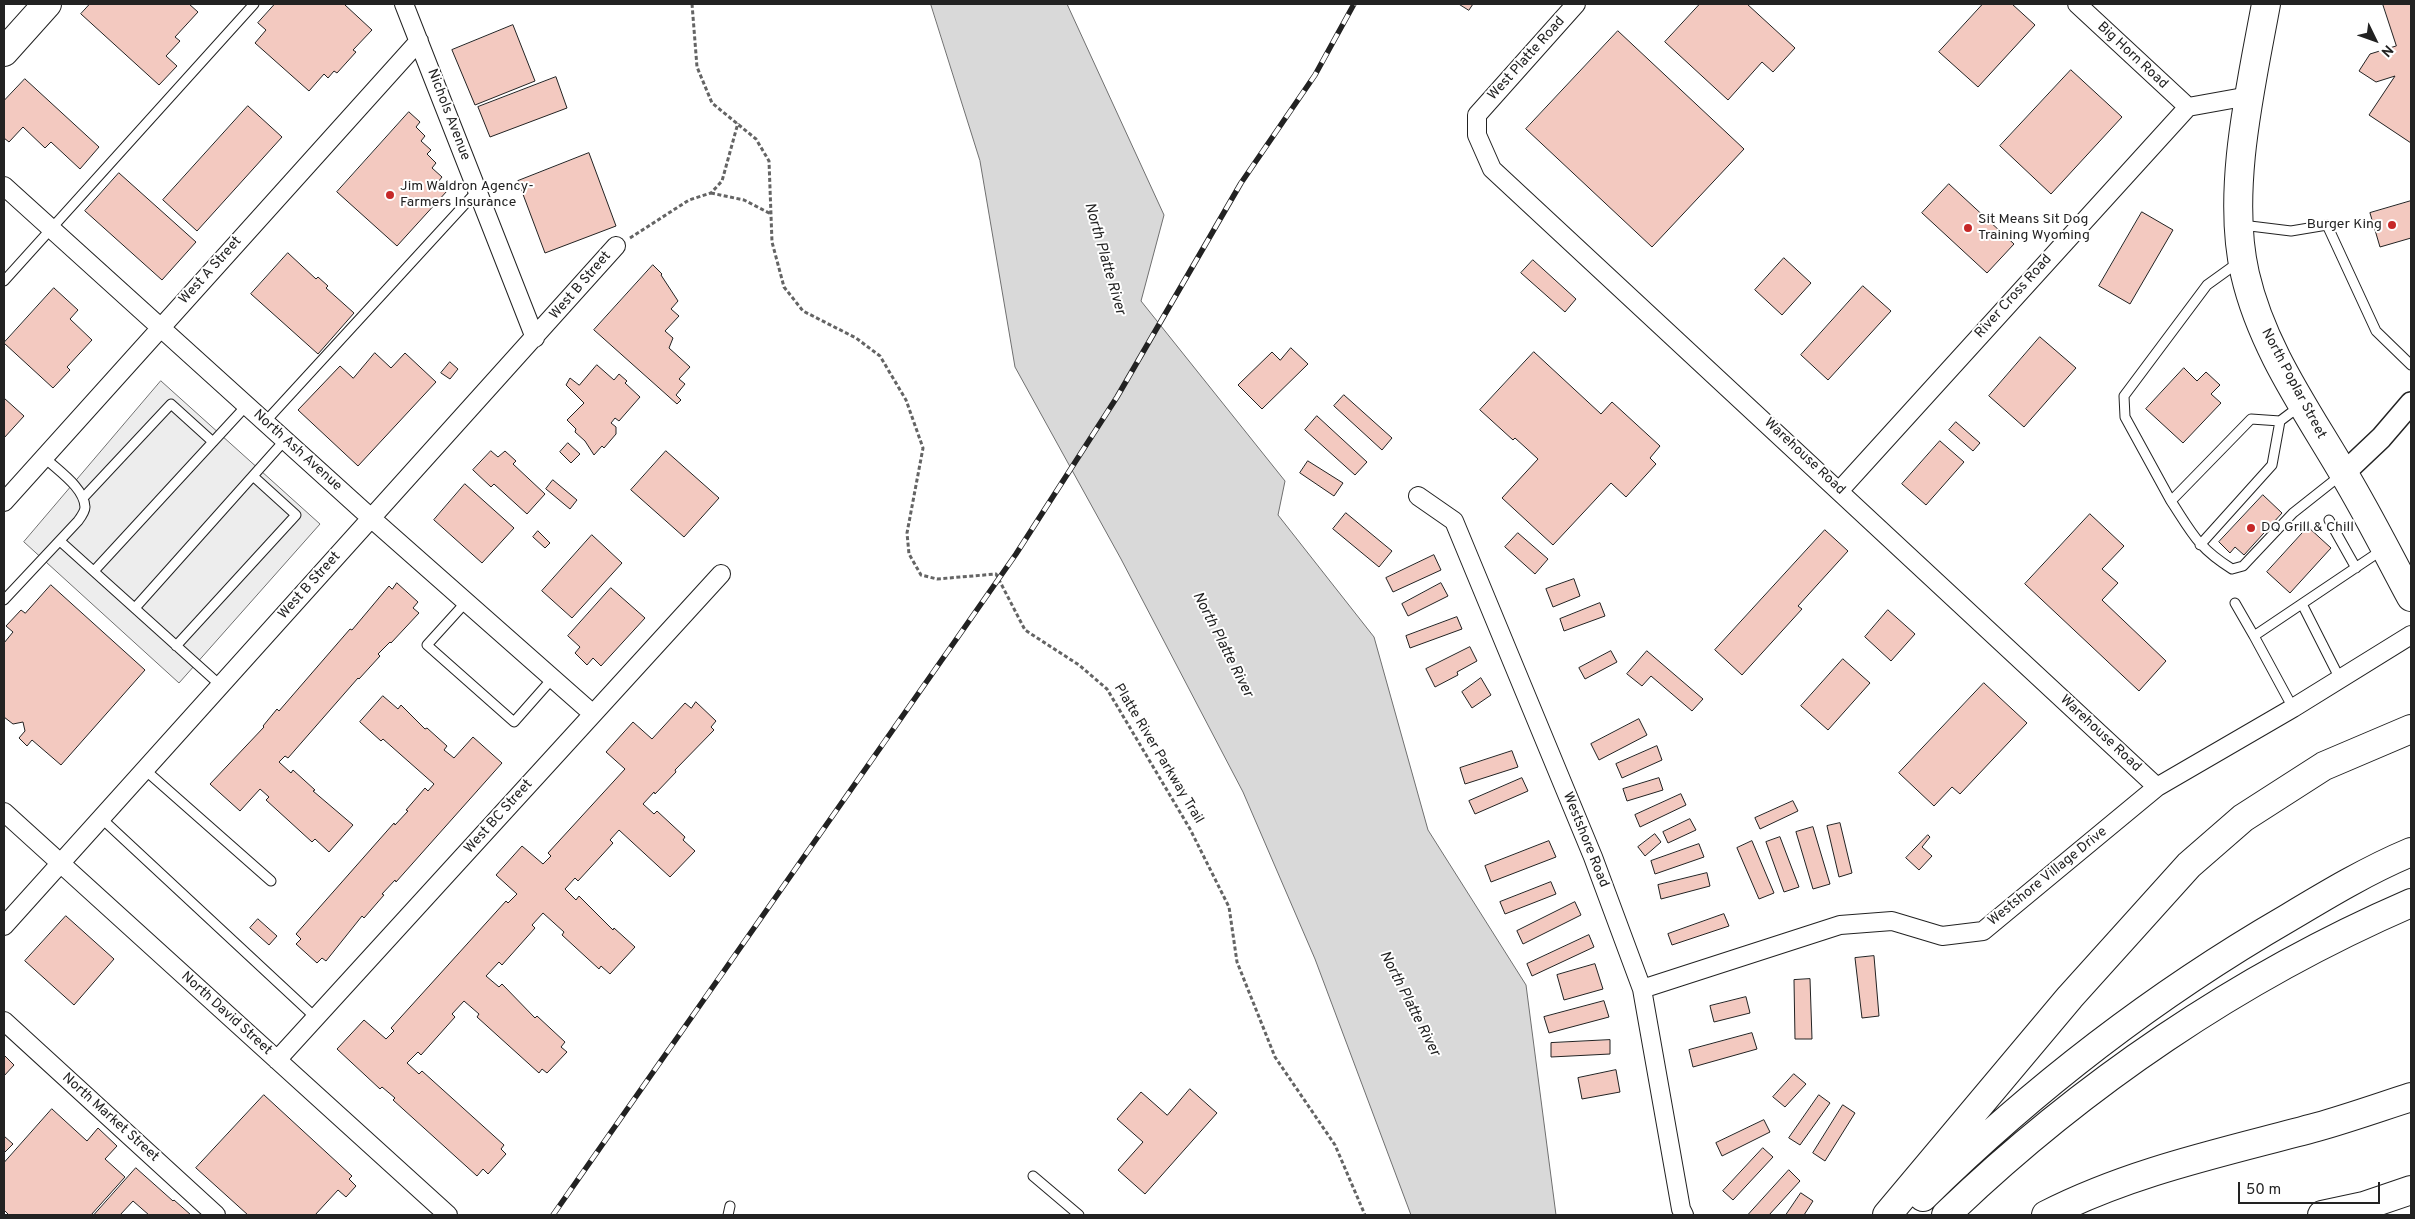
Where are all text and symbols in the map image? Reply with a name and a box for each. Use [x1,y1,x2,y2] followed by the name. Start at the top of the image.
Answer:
[1485,14,1569,104] street label: West Platte Road
[2350,15,2400,65] north arrow
[2093,19,2171,93] street label: Big Horn Road
[2377,41,2396,60] text: N
[423,67,473,163] street label: Nichols Avenue
[400,179,534,212] place label: Jim Waldron Agency- Farmers Insurance
[384,189,396,201] marker: Jim Waldron Agency- Farmers Insurance
[1079,201,1129,317] water label: North Platte River
[1978,212,2090,244] place label: Sit Means Sit Dog Training Wyoming
[2307,217,2382,233] place label: Burger King
[2386,219,2398,231] marker: Burger King
[1962,222,1974,234] marker: Sit Means Sit Dog Training Wyoming
[176,234,246,308] street label: West A Street
[547,248,615,324] street label: West B Street
[1972,252,2056,342] street label: River Cross Road
[2257,326,2329,442] street label: North Poplar Street
[249,407,345,495] street label: North Ash Avenue
[1760,415,1848,499] street label: Warehouse Road
[2261,520,2354,536] place label: DQ Grill & Chill
[2245,522,2257,534] marker: DQ Grill & Chill
[275,549,345,623] street label: West B Street
[1188,589,1256,701] water label: North Platte River
[1110,681,1206,827] street label: Platte River Parkway Trail
[2056,692,2144,776] street label: Warehouse Road
[461,777,537,857] street label: West BC Street
[1558,790,1612,890] street label: Westshore Road
[1985,824,2111,930] street label: Westshore Village Drive
[1375,948,1443,1060] water label: North Platte River
[177,969,275,1059] street label: North David Street
[58,1070,162,1166] street label: North Market Street
[2240,1172,2382,1204] scale bar
[2246,1181,2281,1200] text: 50 m

